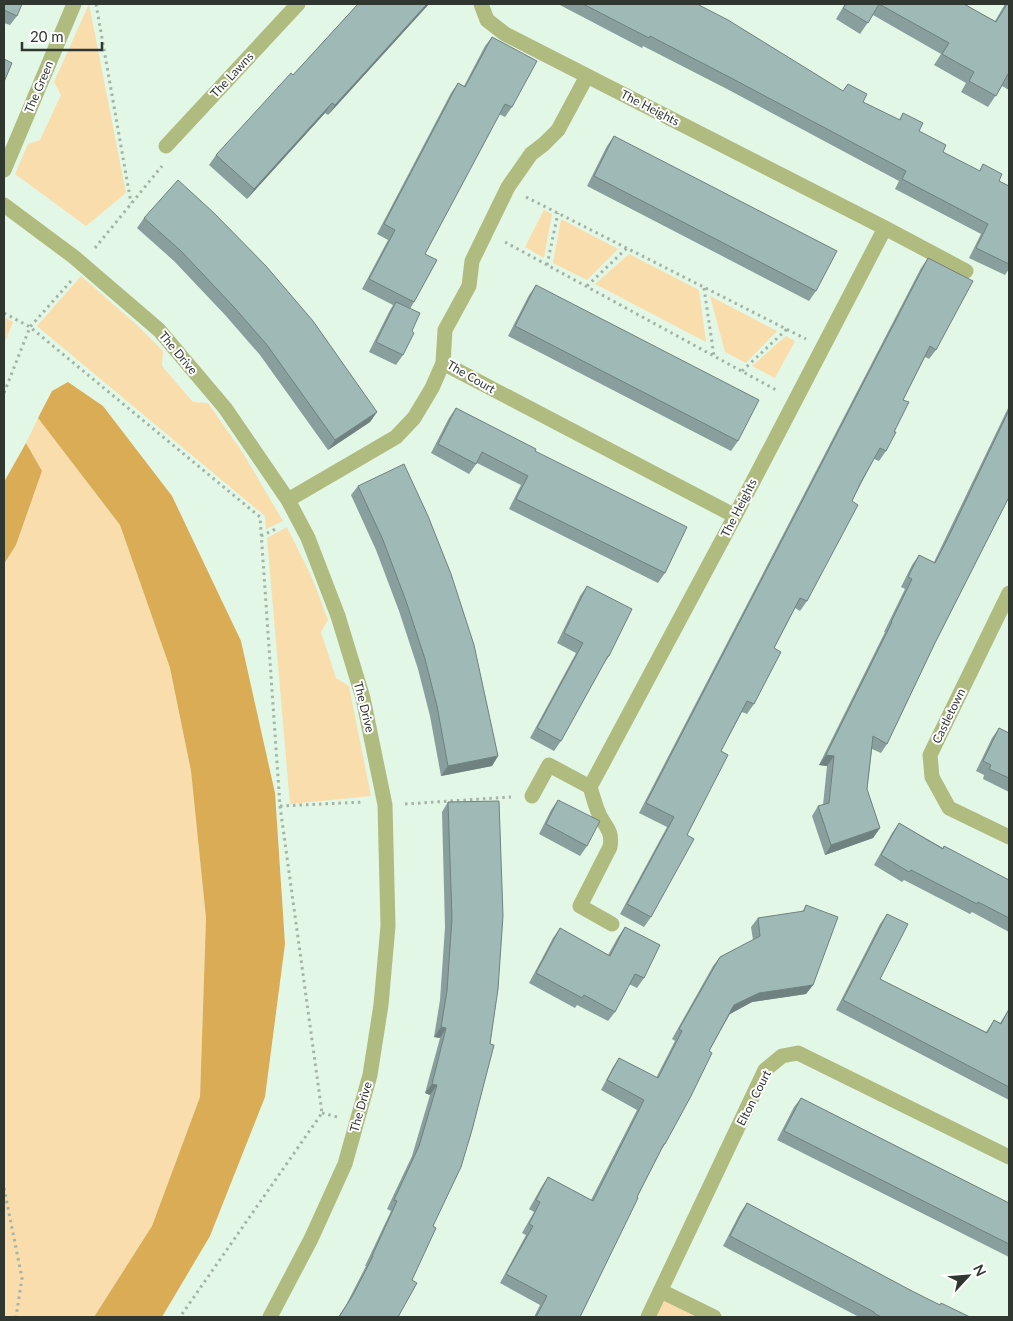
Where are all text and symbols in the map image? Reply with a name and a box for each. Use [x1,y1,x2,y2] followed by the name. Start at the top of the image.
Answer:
[22,20,102,52] scale bar
[30,27,64,45] text: 20 m
[207,49,256,100] street label: The Lawns
[21,58,56,115] street label: The Green
[618,86,682,129] street label: The Heights
[156,328,201,377] street label: The Drive
[444,357,499,397] street label: The Court
[717,476,760,540] street label: The Heights
[351,680,378,734] street label: The Drive
[929,686,968,746] street label: Castletown
[733,1067,774,1128] street label: Elton Court
[346,1080,375,1134] street label: The Drive
[943,1251,993,1301] north arrow
[970,1262,990,1279] text: N

